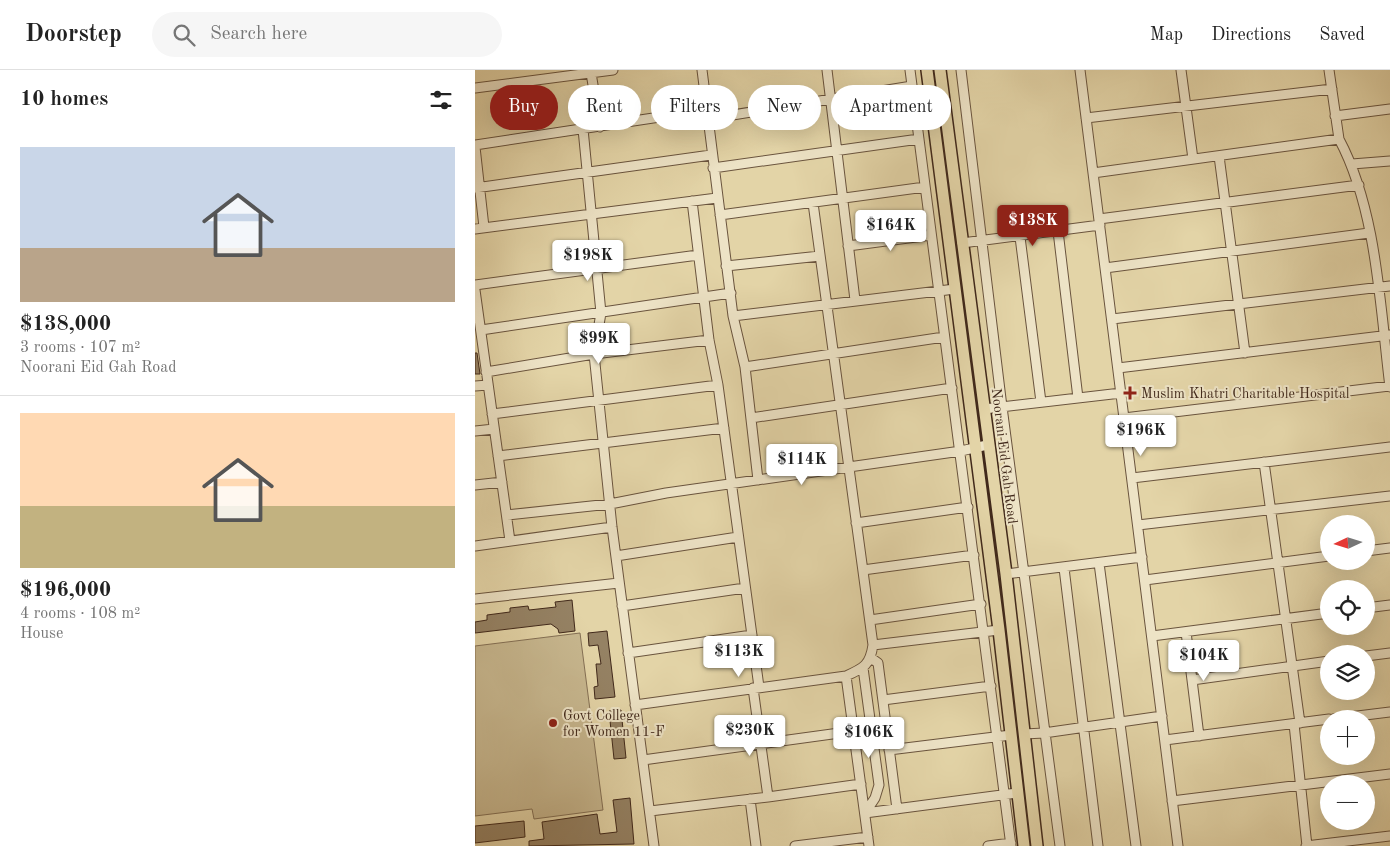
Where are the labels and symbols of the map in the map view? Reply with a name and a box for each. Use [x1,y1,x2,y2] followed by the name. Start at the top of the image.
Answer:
[998,204,1068,247] pin: $138K
[856,210,926,252] pin: $164K
[553,240,623,282] pin: $198K
[569,322,629,365] pin: $99K
[1123,386,1137,400] marker: Muslim Khatri Charitable Hospital
[989,387,1019,525] street label: Noorani Eid Gah Road
[1141,387,1350,401] place label: Muslim Khatri Charitable Hospital
[1106,414,1176,457] pin: $196K
[767,444,837,486] pin: $114K
[1320,515,1375,570] north arrow
[704,636,774,678] pin: $113K
[1169,640,1239,682] pin: $104K
[563,709,665,739] place label: Govt College for Women 11-F
[715,714,785,757] pin: $230K
[834,716,904,759] pin: $106K
[547,717,559,729] marker: Govt College for Women 11-F

